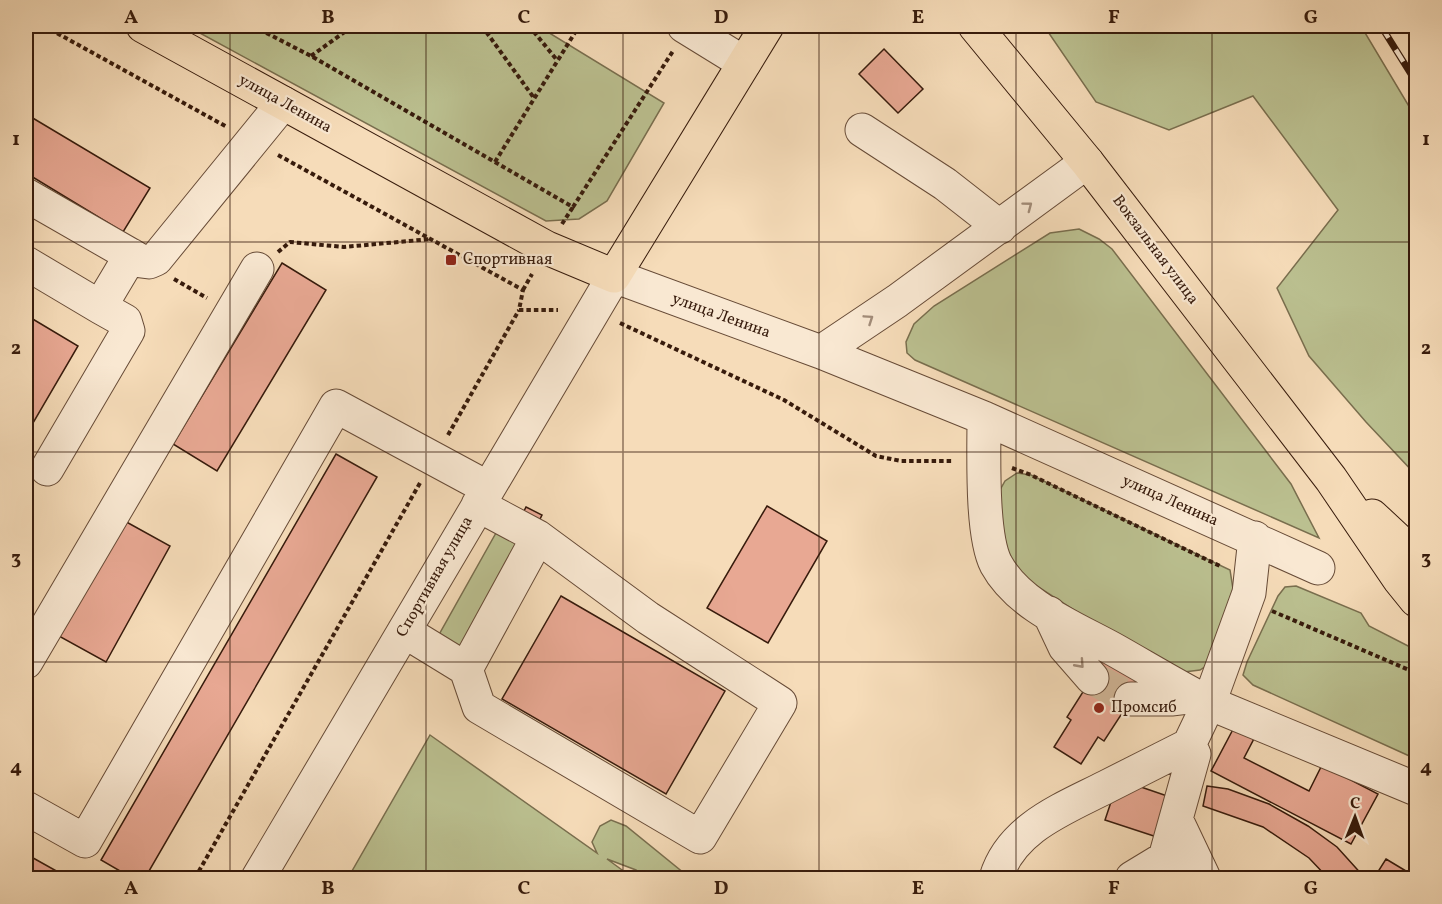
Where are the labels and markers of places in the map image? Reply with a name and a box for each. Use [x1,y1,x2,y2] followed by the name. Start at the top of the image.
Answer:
[463,249,552,271] place label: Спортивная
[444,253,458,267] marker: Спортивная
[1111,697,1177,719] place label: Промсиб
[1092,701,1106,715] marker: Промсиб

